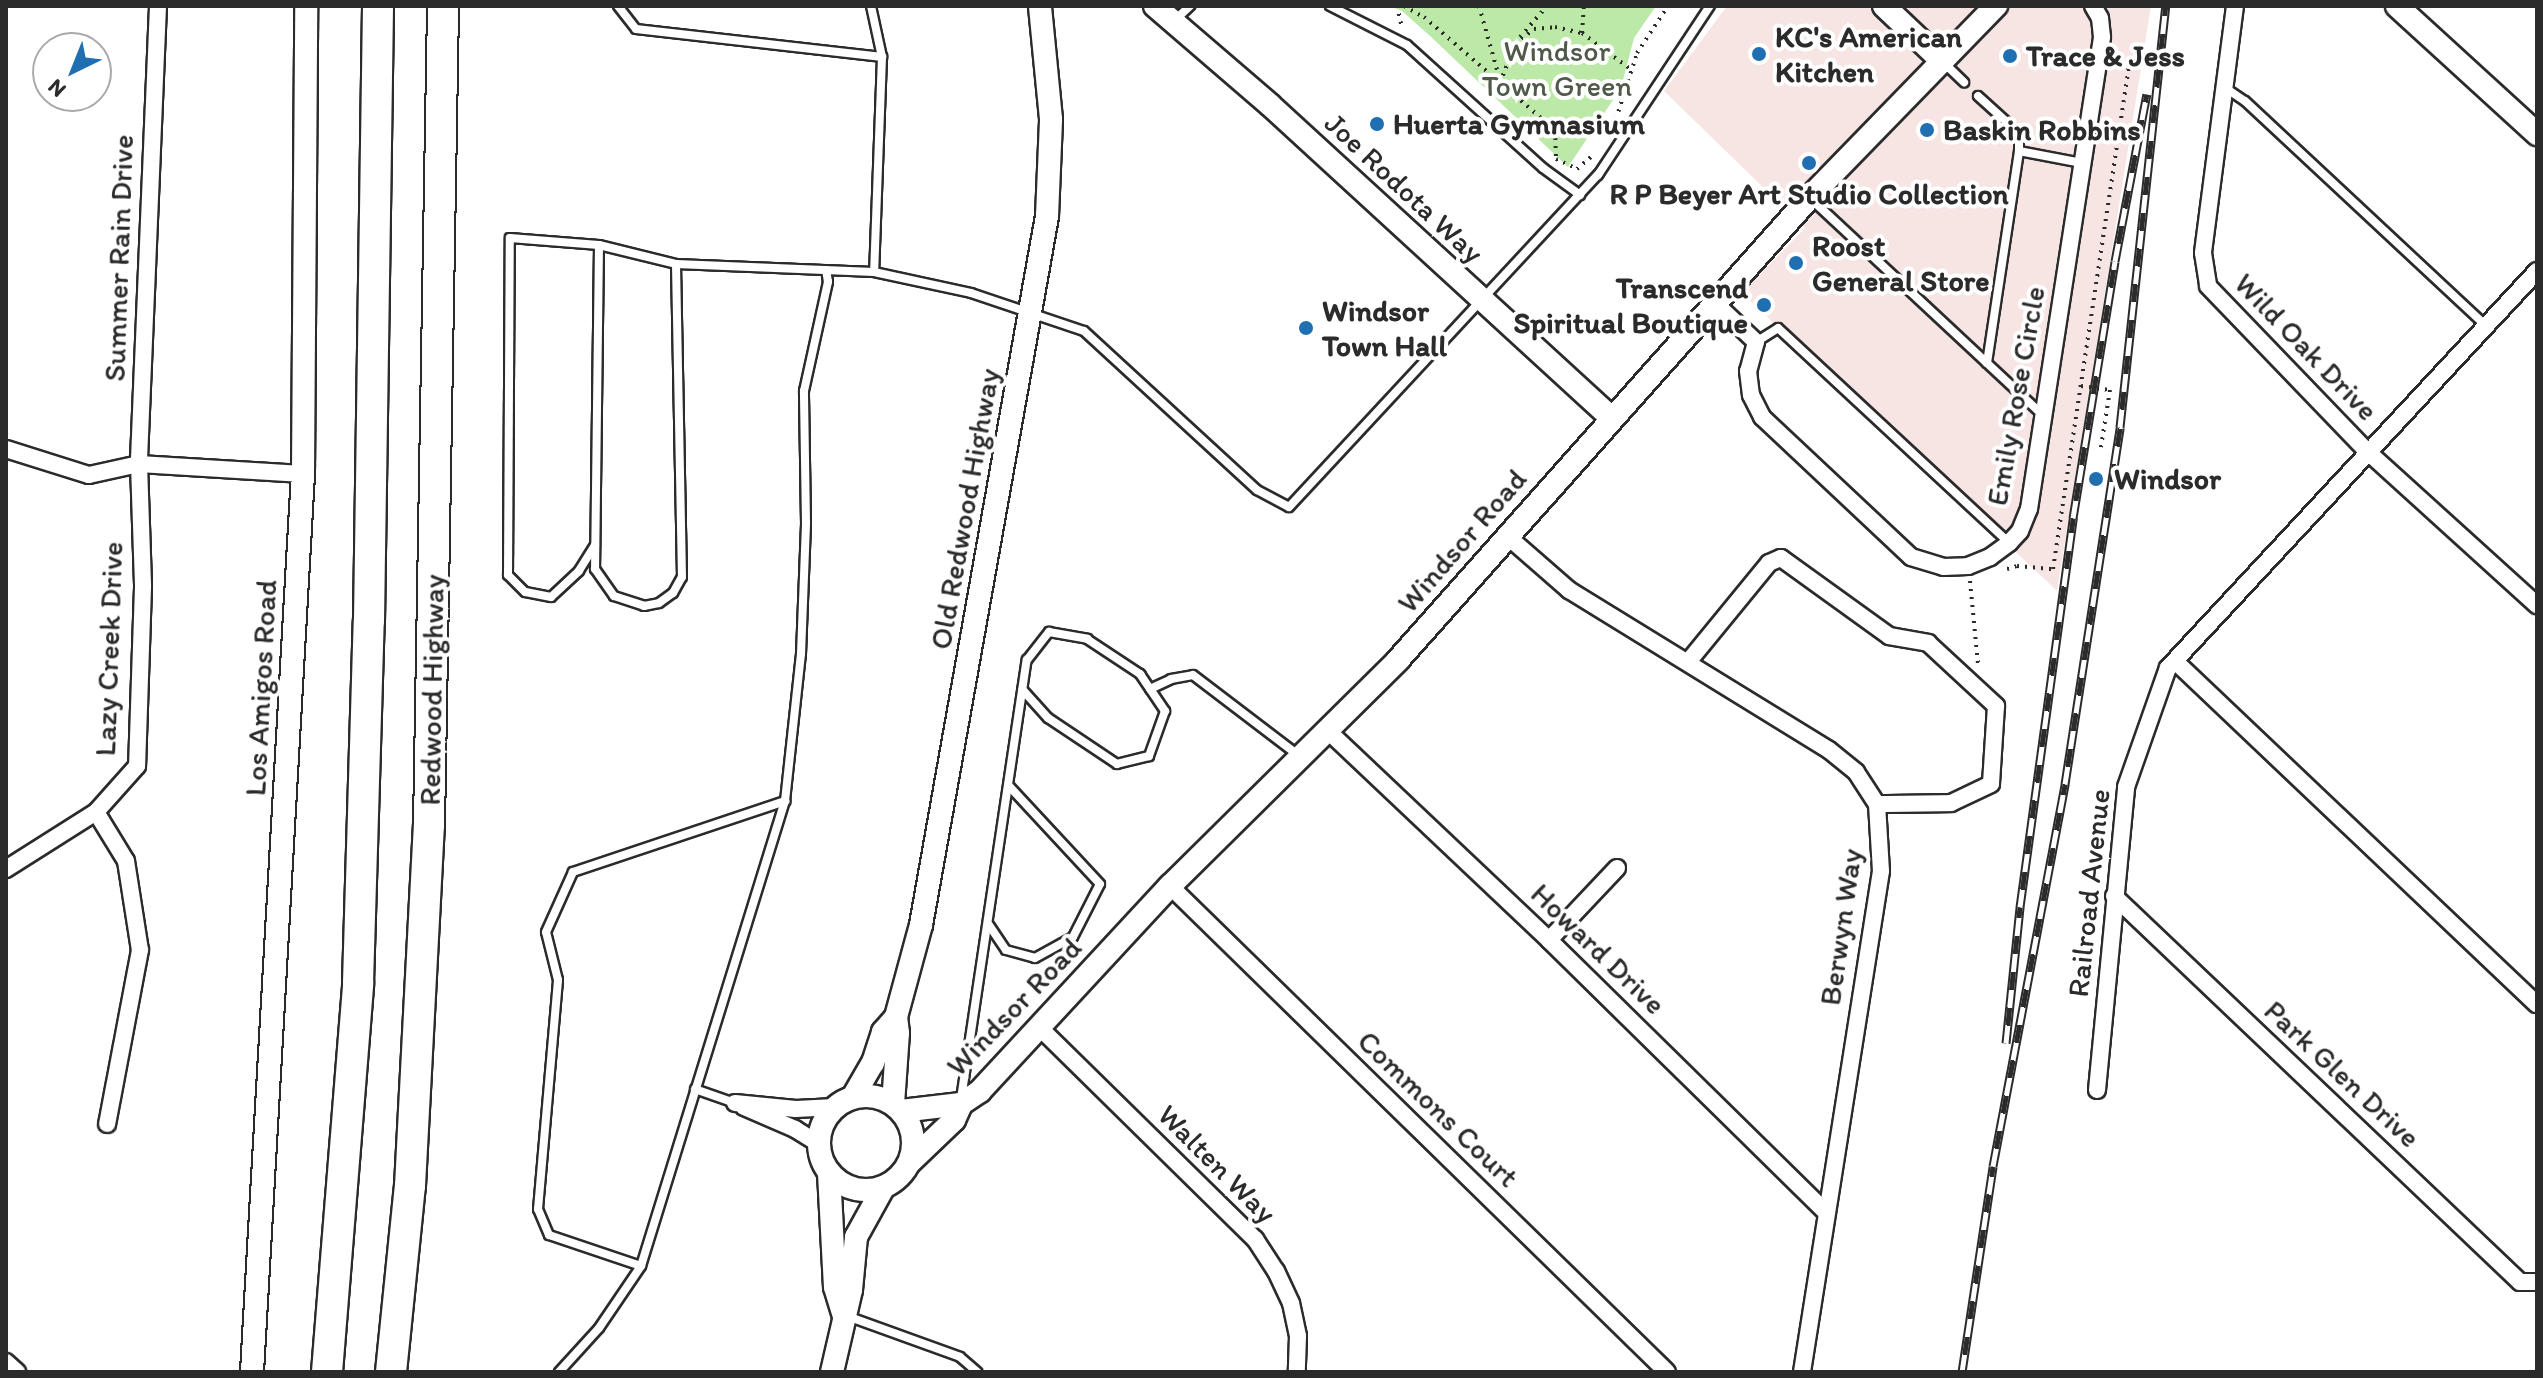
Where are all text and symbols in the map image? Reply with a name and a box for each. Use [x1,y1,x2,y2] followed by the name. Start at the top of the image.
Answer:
[1775,19,1963,90] place label: KC's American Kitchen
[32,32,112,112] north arrow
[1482,33,1632,104] park label: Windsor Town Green
[2026,38,2185,74] place label: Trace & Jess
[1750,45,1768,63] marker: KC's American Kitchen
[2001,47,2019,65] marker: Trace & Jess
[42,74,71,103] text: N
[1317,106,1491,270] street label: Joe Rodota Way
[1393,106,1643,142] place label: Huerta Gymnasium
[1943,112,2141,148] place label: Baskin Robbins
[1368,115,1386,133] marker: Huerta Gymnasium
[1918,121,1936,139] marker: Baskin Robbins
[97,133,141,383] street label: Summer Rain Drive
[1800,154,1818,172] marker: R P Beyer Art Studio Collection
[1610,176,2008,212] place label: R P Beyer Art Studio Collection
[1812,228,1989,298] place label: Roost General Store
[1787,254,1805,272] marker: Roost General Store
[2227,266,2385,428] street label: Wild Oak Drive
[1514,270,1748,340] place label: Transcend Spiritual Boutique
[1979,284,2053,508] street label: Emily Rose Circle
[1322,293,1448,364] place label: Windsor Town Hall
[1755,296,1773,314] marker: Transcend Spiritual Boutique
[1297,319,1315,337] marker: Windsor Town Hall
[923,366,1007,652] street label: Old Redwood Highway
[2114,461,2221,497] place label: Windsor
[1390,462,1534,620] street label: Windsor Road
[2085,468,2107,490] marker: Windsor
[87,541,131,757] street label: Lazy Creek Drive
[412,574,452,806] street label: Redwood Highway
[237,578,285,798] street label: Los Amigos Road
[2060,787,2118,999] street label: Railroad Avenue
[1812,846,1870,1008] street label: Berwyn Way
[1523,876,1673,1022] street label: Howard Drive
[939,930,1089,1084] street label: Windsor Road
[2257,993,2427,1155] street label: Park Glen Drive
[1350,1023,1526,1195] street label: Commons Court
[1151,1098,1283,1230] street label: Walten Way

